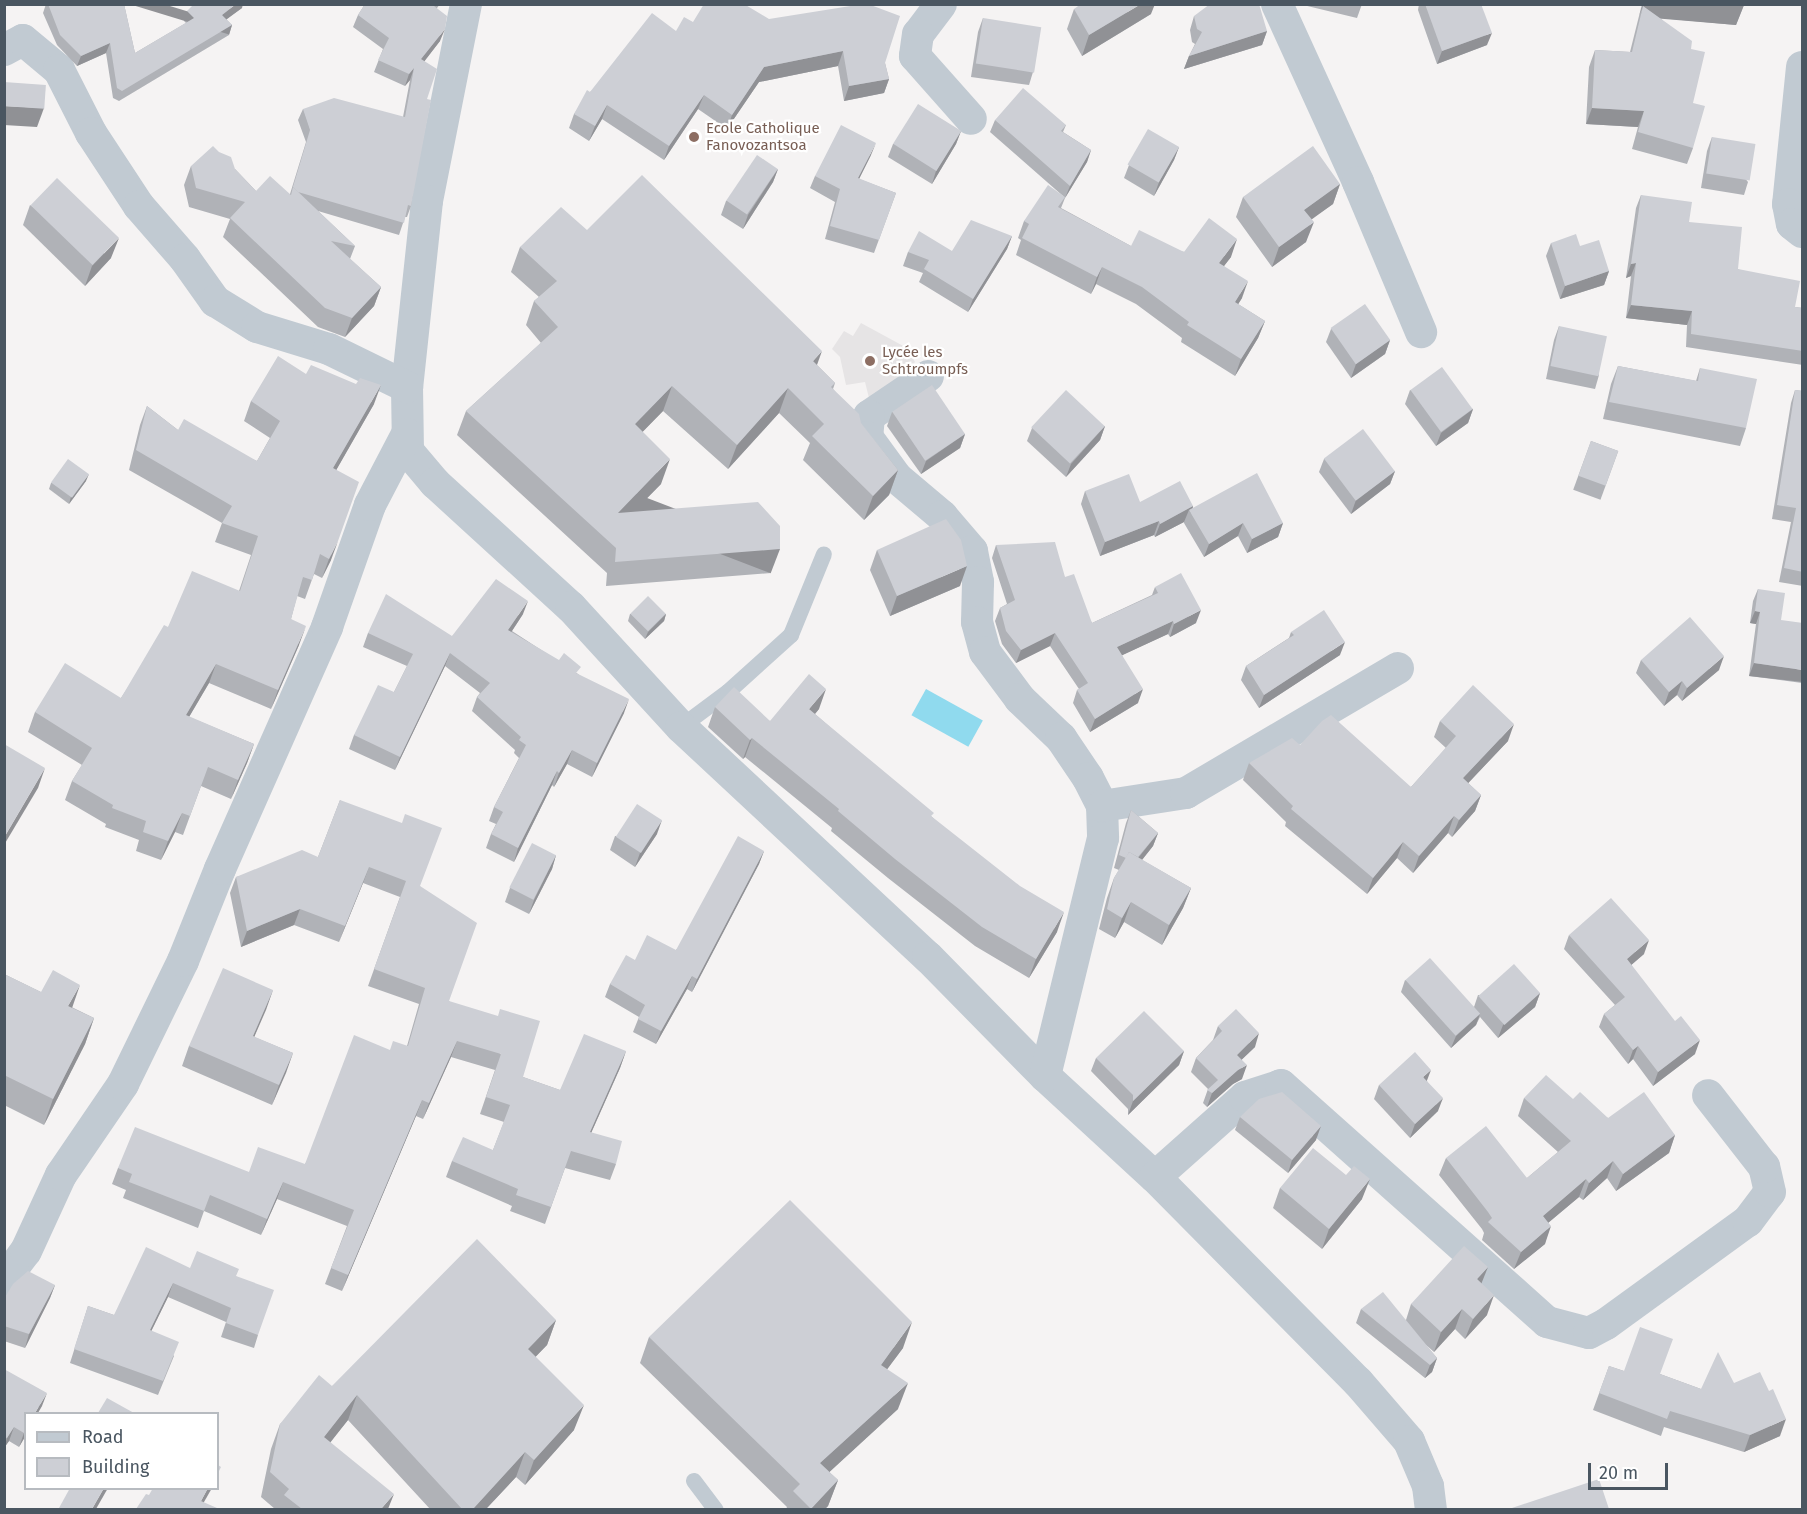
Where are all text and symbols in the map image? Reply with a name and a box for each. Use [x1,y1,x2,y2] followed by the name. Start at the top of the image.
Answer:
[706,119,820,154] place label: Ecole Catholique Fanovozantsoa
[687,130,701,144] marker: Ecole Catholique Fanovozantsoa
[882,343,968,378] place label: Lycée les Schtroumpfs
[863,354,877,368] marker: Lycée les Schtroumpfs
[24,1412,219,1490] legend
[82,1426,124,1448] text: Road
[1591,1451,1670,1489] scale bar
[82,1456,149,1478] text: Building
[1599,1462,1638,1484] text: 20 m

